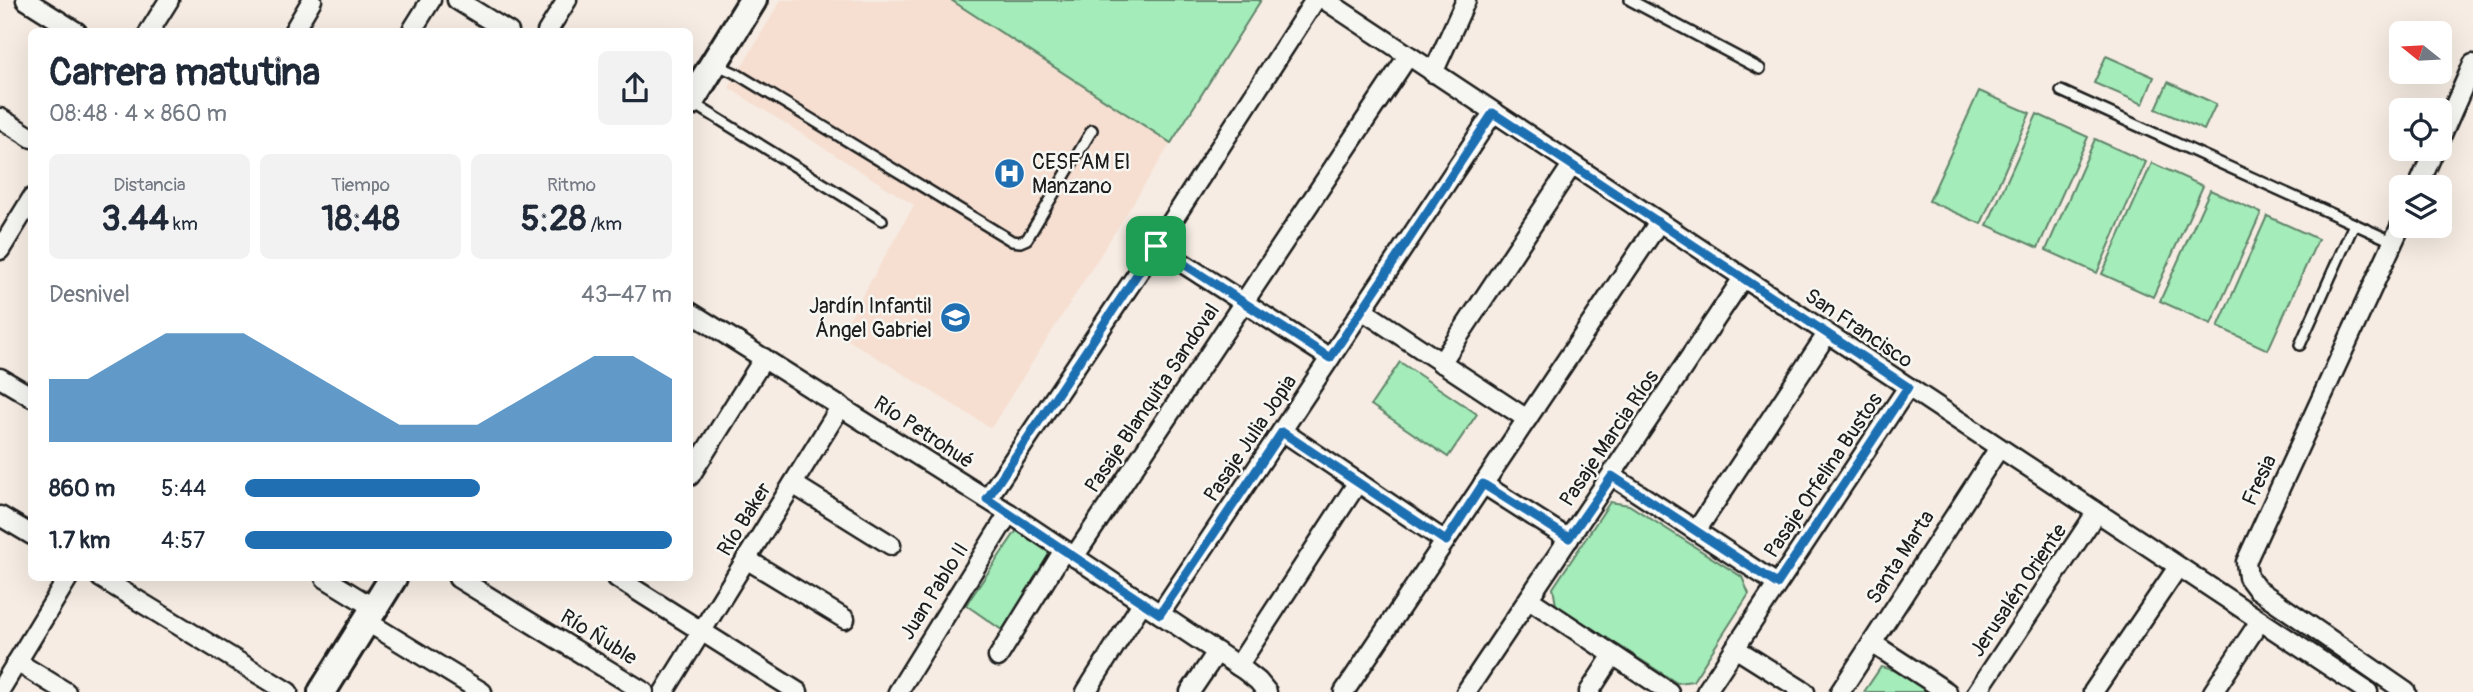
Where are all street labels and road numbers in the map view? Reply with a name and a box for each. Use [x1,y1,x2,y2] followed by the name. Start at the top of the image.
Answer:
[1799,282,1918,374] street label: San Francisco
[1079,298,1226,498] street label: Pasaje Blanquita Sandoval
[1554,364,1665,512] street label: Pasaje Marcia Ríos
[1198,369,1303,507] street label: Pasaje Julia Jopia
[1758,387,1889,563] street label: Pasaje Orfelina Bustos
[868,390,979,475] street label: Río Petrohué
[2236,451,2283,510] street label: Fresia
[711,477,778,561] street label: Río Baker
[1860,505,1941,609] street label: Santa Marta
[1964,518,2073,662] street label: Jerusalén Oriente
[894,538,975,645] street label: Juan Pablo II
[555,603,643,672] street label: Río Ñuble

